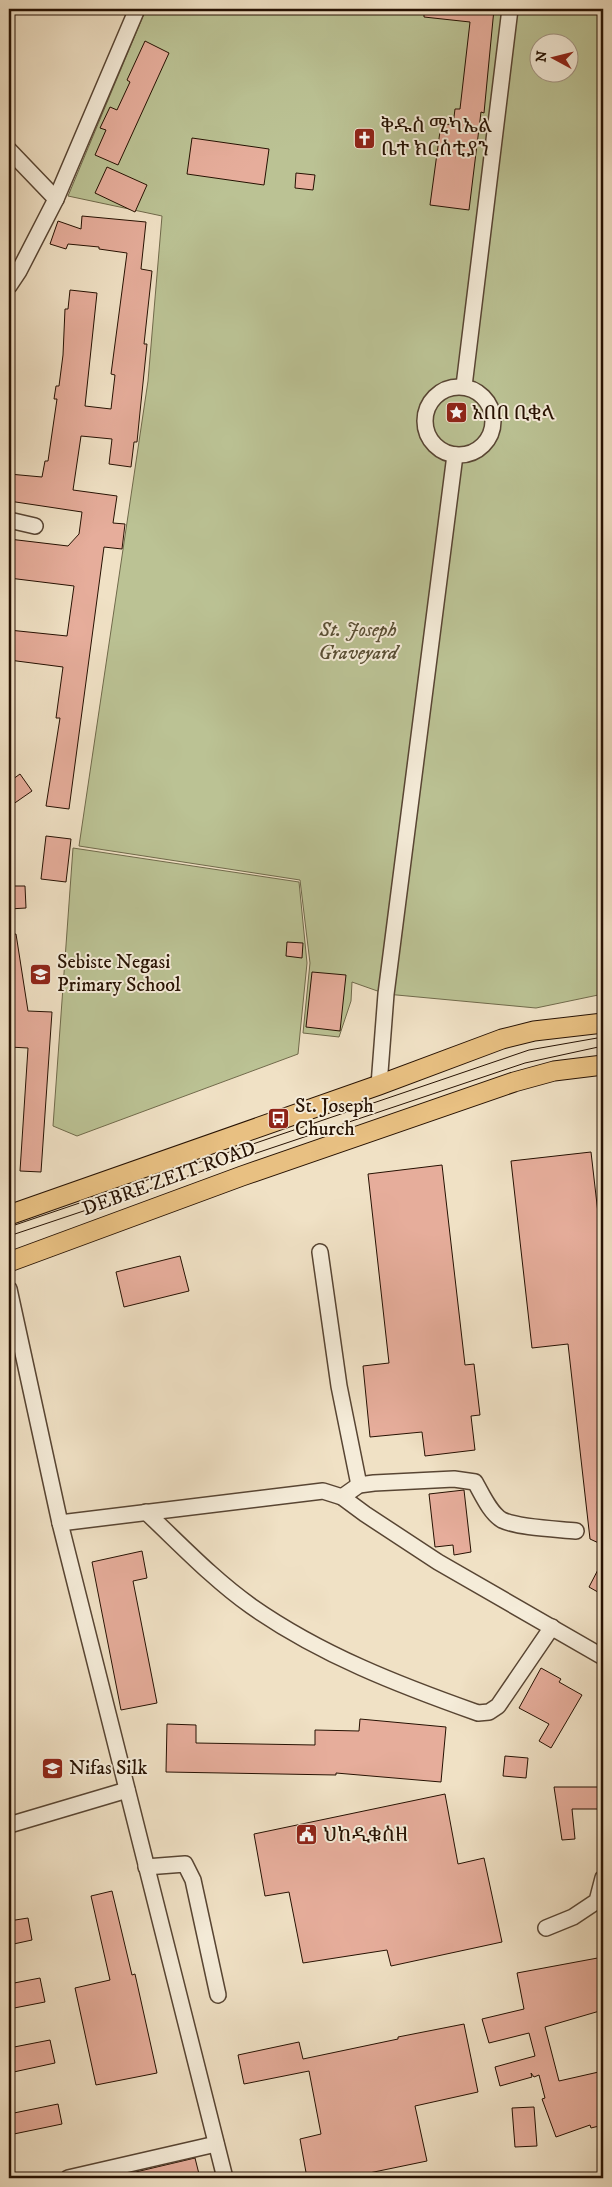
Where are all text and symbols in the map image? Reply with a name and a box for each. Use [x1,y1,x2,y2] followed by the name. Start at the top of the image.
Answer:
[530,32,580,82] north arrow
[532,49,552,63] text: N
[381,114,492,162] place label: ቅዱስ ሚካኤል ቤተ ክርስቲያን
[353,126,377,150] church icon: ቅዱስ ሚካኤል ቤተ ክርስቲያን
[444,401,468,425] place icon: አበበ ቢቂላ
[472,401,555,426] place label: አበበ ቢቂላ
[318,618,401,666] park label: St. Joseph Graveyard
[57,950,181,998] place label: Sebiste Negasi Primary School
[29,962,53,986] school or university icon: Sebiste Negasi Primary School
[295,1094,374,1142] place label: St. Joseph Church
[267,1106,291,1130] bus stop icon: St. Joseph Church
[79,1136,259,1222] street label: DEBRE ZEIT ROAD
[41,1756,65,1780] school or university icon: Nifas Silk
[69,1756,148,1781] place label: Nifas Silk
[295,1823,319,1847] public building icon: ህከዲቁስዘ
[323,1823,408,1848] place label: ህከዲቁስዘ

